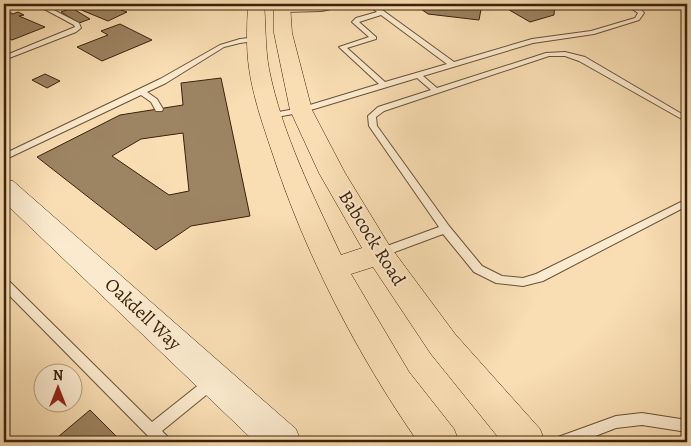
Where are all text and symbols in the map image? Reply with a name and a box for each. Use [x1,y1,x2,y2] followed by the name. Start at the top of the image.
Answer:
[332,185,412,291] street label: Babcock Road
[99,272,187,357] street label: Oakdell Way
[32,364,82,414] north arrow
[53,366,63,385] text: N

